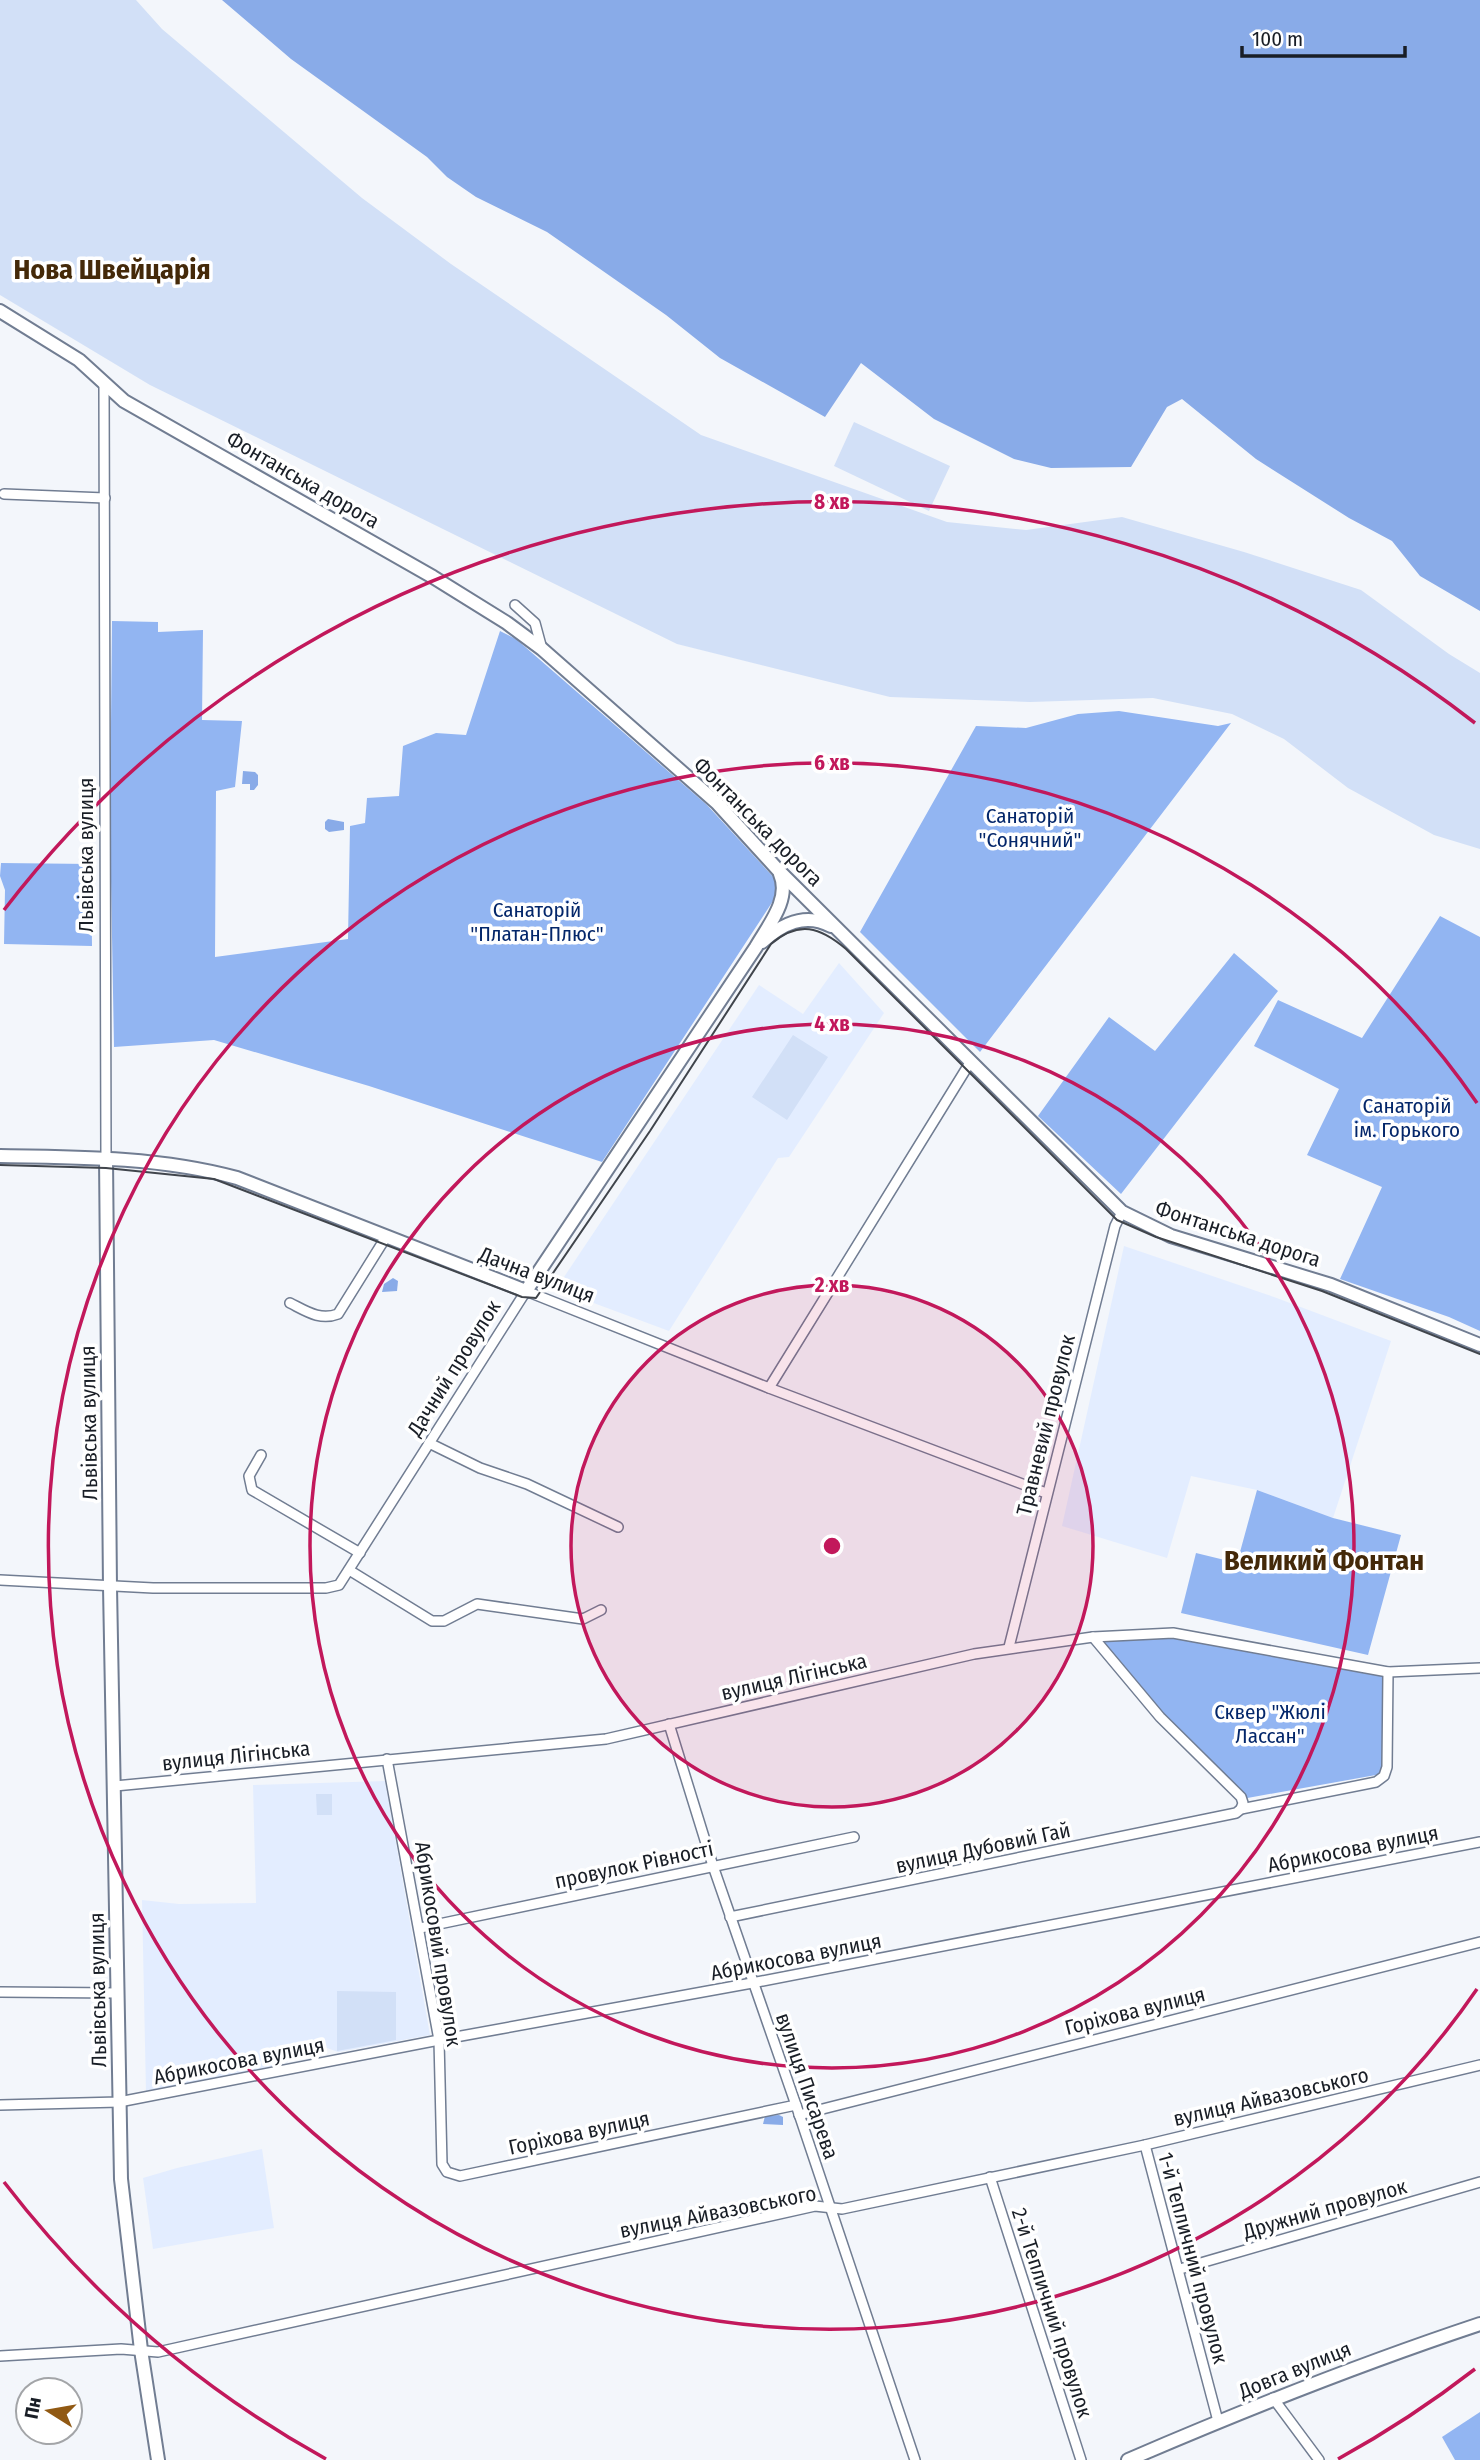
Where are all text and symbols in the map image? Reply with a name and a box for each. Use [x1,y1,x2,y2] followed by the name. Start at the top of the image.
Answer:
[1242,14,1405,58] scale bar
[1252,26,1303,52] text: 100 m
[13,253,211,286] district label: Нова Швейцарія
[222,426,384,534] street label: Фонтанська дорога
[814,489,850,515] text: 8 хв
[814,750,850,776] text: 6 хв
[688,752,828,892] street label: Фонтанська дорога
[73,778,99,932] street label: Львівська вулиця
[979,803,1081,853] park label: Санаторій "Сонячний"
[470,897,604,947] park label: Санаторій "Платан-Плюс"
[814,1011,850,1037] text: 4 хв
[1354,1093,1460,1143] park label: Cанаторій ім. Горького
[1152,1195,1324,1273] street label: Фонтанська дорога
[475,1241,598,1309] street label: Дачна вулиця
[814,1272,850,1298] text: 2 хв
[401,1295,506,1442] street label: Дачний провулок
[1011,1332,1081,1518] street label: Травневий провулок
[75,1345,103,1501] street label: Львівська вулиця
[820,1534,844,1558] centre of rings
[1224,1544,1424,1577] district label: Великий Фонтан
[719,1648,869,1706] street label: вулиця Лігінська
[1214,1699,1326,1749] park label: Сквер "Жюлі Лассан"
[161,1735,311,1777] street label: вулиця Лігінська
[893,1817,1073,1879] street label: вулиця Дубовий Гай
[1265,1820,1441,1878] street label: Абрикосова вулиця
[552,1836,716,1894] street label: провулок Рівності
[409,1840,467,2049] street label: Абрикосовий провулок
[84,1912,112,2068] street label: Львівська вулиця
[708,1928,884,1986] street label: Абрикосова вулиця
[1062,1981,1208,2041] street label: Горіхова вулиця
[770,2009,844,2163] street label: вулиця Писарева
[151,2032,327,2090] street label: Абрикосова вулиця
[1171,2062,1371,2132] street label: вулиця Айвазовського
[506,2105,652,2161] street label: Горіхова вулиця
[1152,2149,1234,2367] street label: 1-й Тепличний провулок
[1239,2173,1410,2245] street label: Дружний провулок
[617,2180,819,2244] street label: вулиця Айвазовського
[1006,2205,1098,2421] street label: 2-й Тепличний провулок
[1234,2336,1355,2405] street label: Довга вулиця
[14,2376,84,2446] north arrow
[19,2395,46,2421] text: Пн

